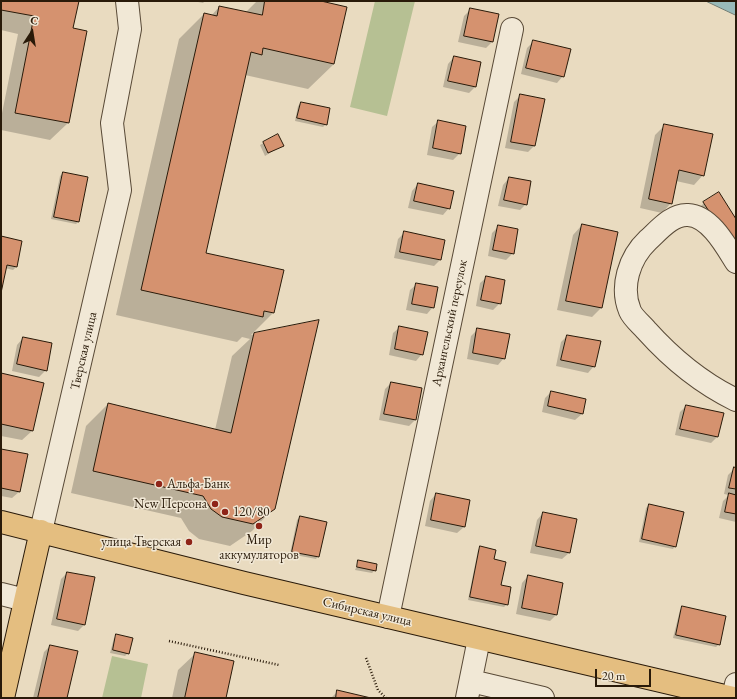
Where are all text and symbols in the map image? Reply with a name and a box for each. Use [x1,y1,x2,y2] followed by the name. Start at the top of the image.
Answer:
[12,12,52,52] north arrow
[29,13,40,28] text: С
[429,258,471,388] street label: Архангельский переулок
[67,310,101,392] street label: Тверская улица
[167,476,229,492] place label: Альфа-Банк
[154,479,164,489] marker: Альфа-Банк
[134,496,207,512] place label: New Персона
[210,499,220,509] marker: New Персона
[233,504,269,520] place label: 120/80
[220,507,230,517] marker: 120/80
[254,521,264,531] marker: Мир аккумуляторов
[219,532,299,563] place label: Мир аккумуляторов
[101,534,181,550] place label: улица Тверская
[184,537,194,547] marker: улица Тверская
[321,594,413,630] street label: Сибирская улица
[597,661,653,687] scale bar
[602,668,625,684] text: 20 m

